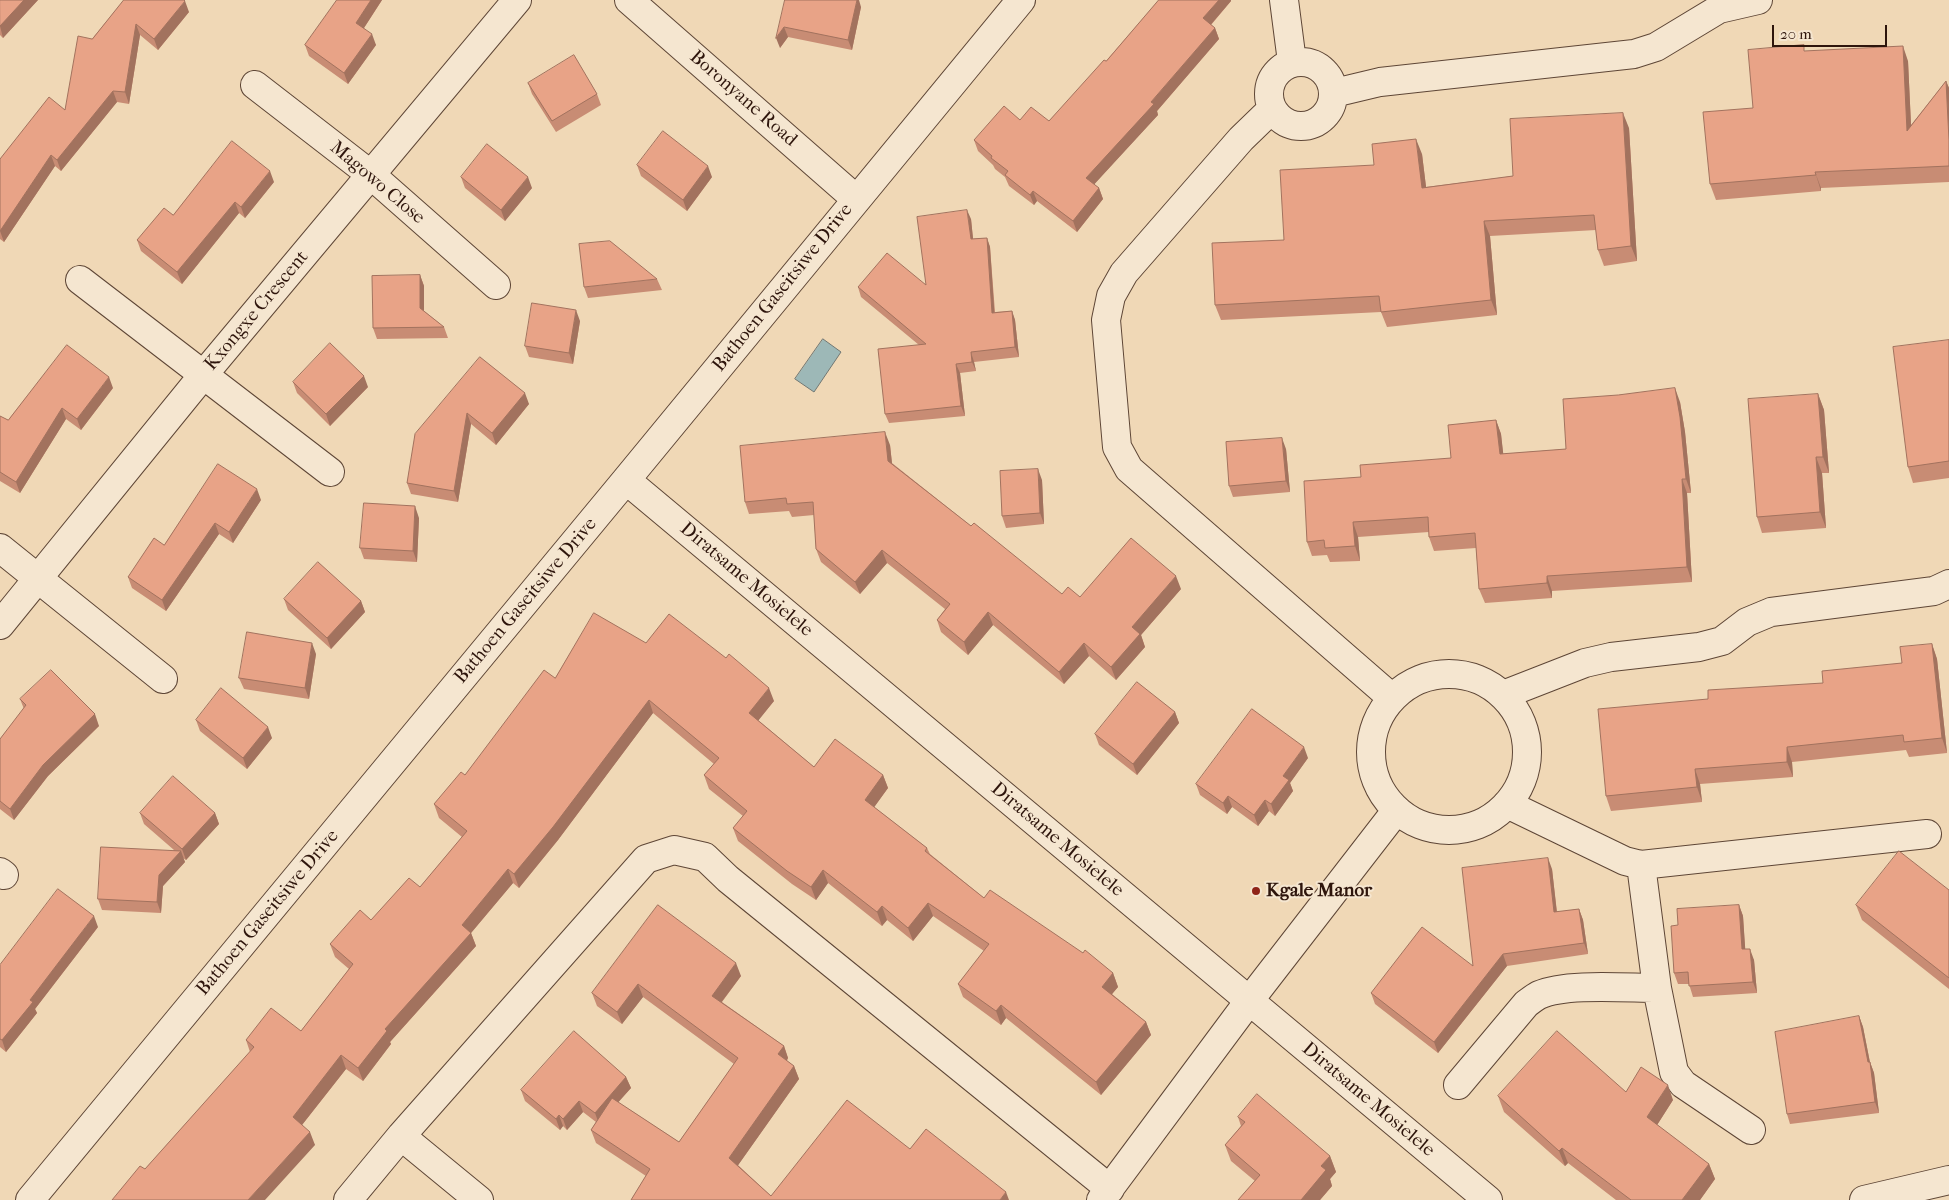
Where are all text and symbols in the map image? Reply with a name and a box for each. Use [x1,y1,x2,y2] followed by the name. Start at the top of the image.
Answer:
[1774,15,1889,47] scale bar
[1780,25,1812,43] text: 20 m
[685,46,801,152] street label: Boronyane Road
[325,137,429,229] street label: Magowo Close
[708,199,858,377] street label: Bathoen Gaseitsiwe Drive
[200,246,314,376] street label: Kxongxe Crescent
[450,513,602,689] street label: Bathoen Gaseitsiwe Drive
[675,518,817,642] street label: Diratsame Mosielele
[986,778,1128,902] street label: Diratsame Mosielele
[192,825,344,1001] street label: Bathoen Gaseitsiwe Drive
[1266,880,1372,902] place label: Kgale Manor
[1250,885,1262,897] marker: Kgale Manor
[1297,1038,1439,1162] street label: Diratsame Mosielele

